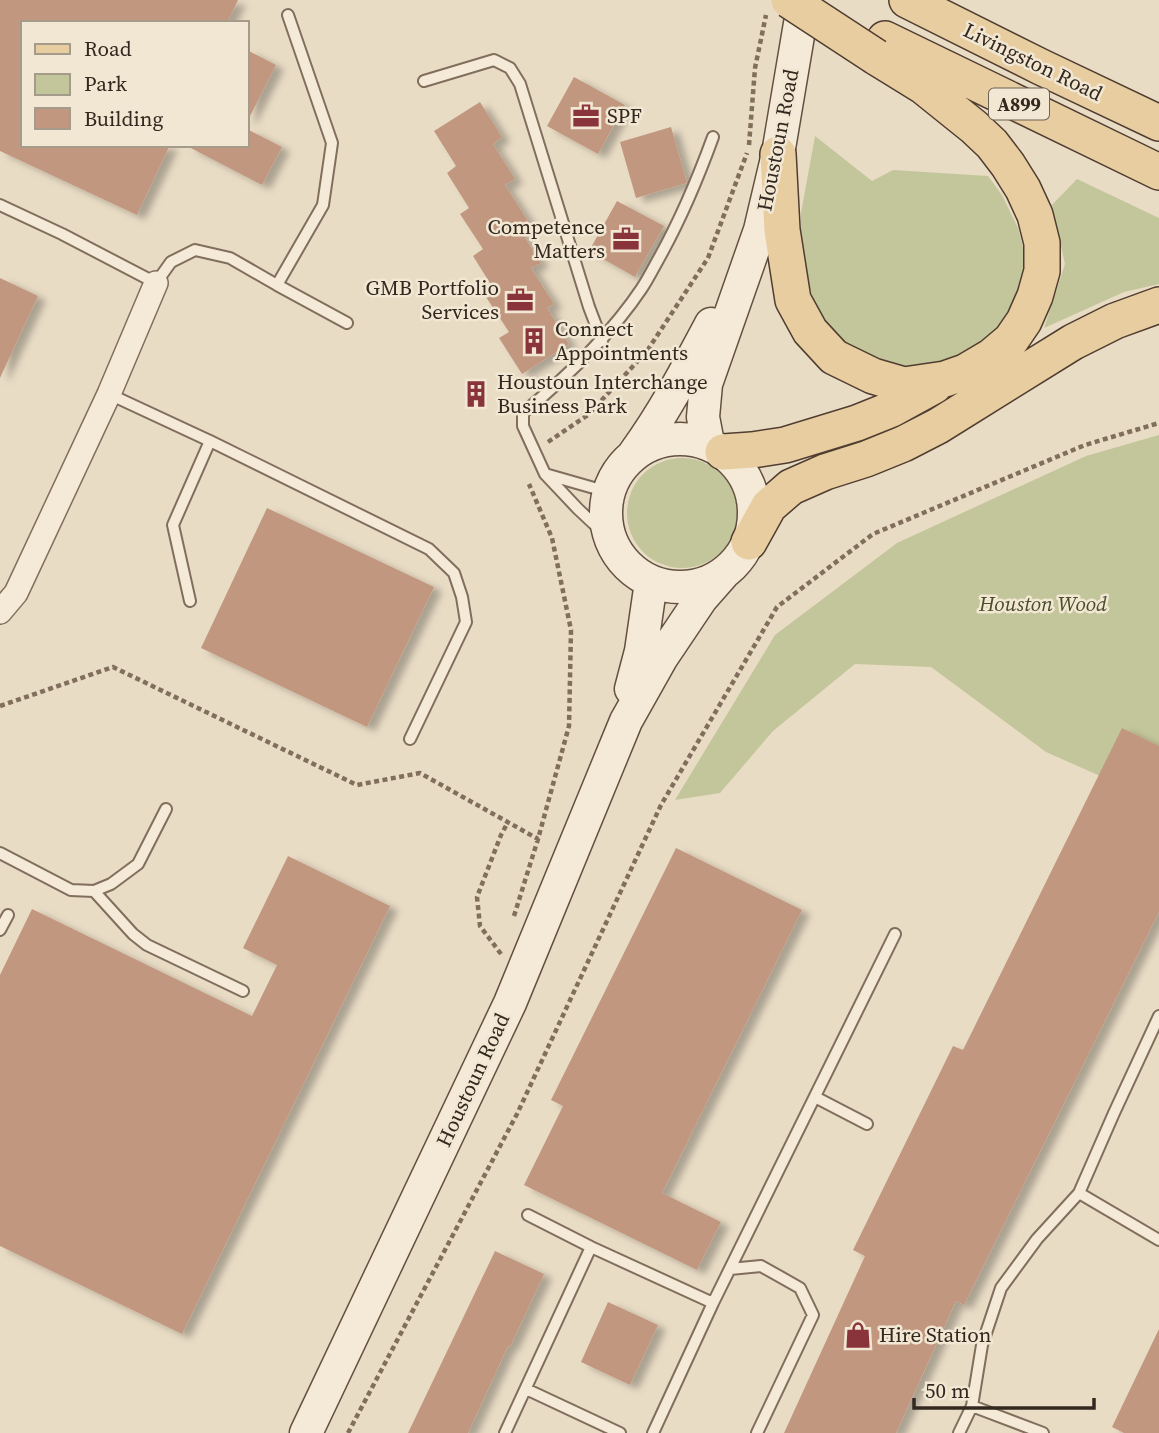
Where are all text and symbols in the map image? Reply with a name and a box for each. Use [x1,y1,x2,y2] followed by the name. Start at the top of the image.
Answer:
[959,15,1108,108] street label: Livingston Road
[21,21,248,147] legend
[84,34,132,63] text: Road
[749,66,806,214] street label: Houstoun Road
[84,69,128,98] text: Park
[989,88,1049,120] road number: A899
[571,101,601,131] office icon: SPF
[607,101,642,130] place label: SPF
[84,104,163,133] text: Building
[487,212,605,265] place label: Competence Matters
[611,224,641,254] office icon: Competence Matters
[366,273,499,326] place label: GMB Portfolio Services
[505,285,535,315] office icon: GMB Portfolio Services
[555,314,688,367] place label: Connect Appointments
[519,326,549,356] building icon: Connect Appointments
[497,367,708,420] place label: Houstoun Interchange Business Park
[461,379,491,409] building icon: Houstoun Interchange Business Park
[978,589,1107,618] park label: Houston Wood
[429,1008,516,1151] street label: Houstoun Road
[843,1320,873,1350] shop icon: Hire Station
[879,1320,992,1349] place label: Hire Station
[914,1366,1094,1410] scale bar
[925,1376,970,1405] text: 50 m

